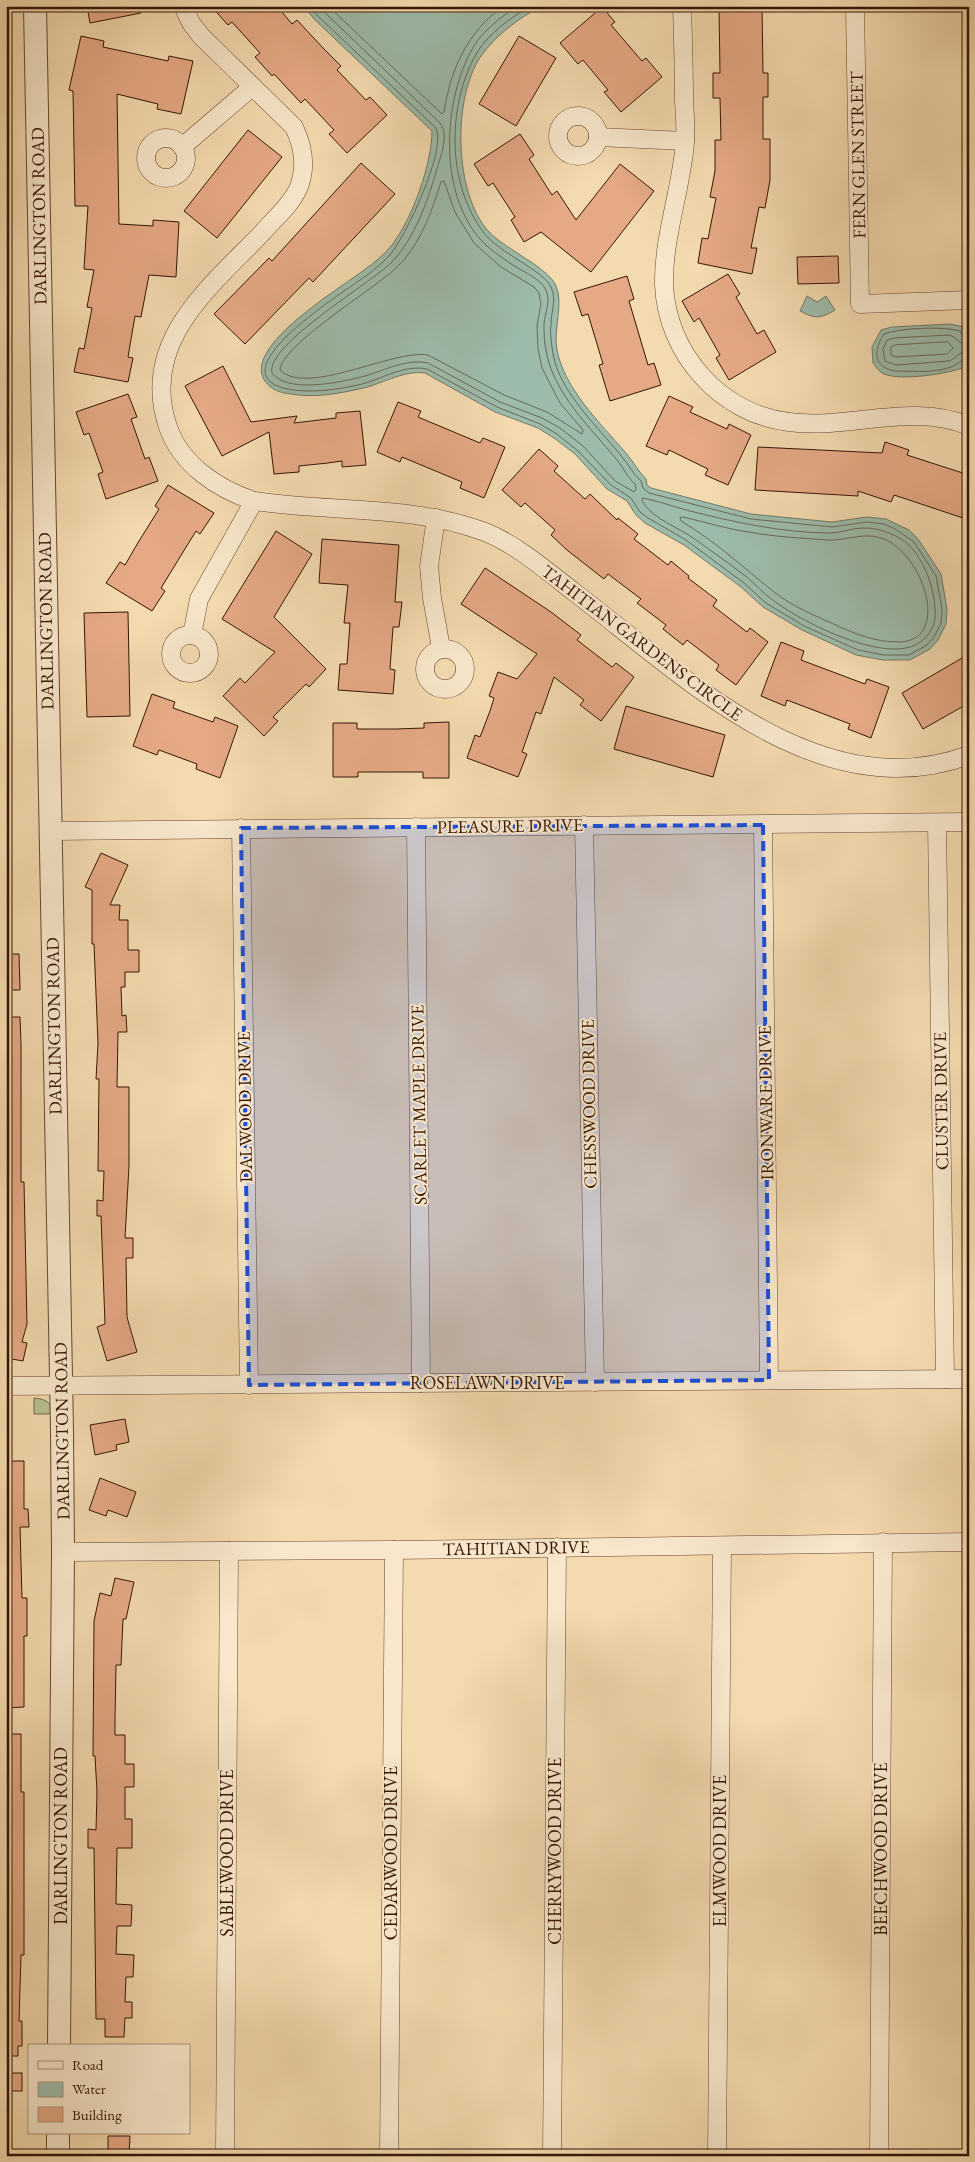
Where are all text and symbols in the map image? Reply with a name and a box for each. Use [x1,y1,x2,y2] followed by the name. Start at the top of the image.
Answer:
[845,70,870,239] street label: FERN GLEN STREET
[25,127,52,305] street label: DARLINGTON ROAD
[32,532,59,710] street label: DARLINGTON ROAD
[537,559,747,726] street label: TAHITIAN GARDENS CIRCLE
[437,813,583,838] street label: PLEASURE DRIVE
[40,937,67,1115] street label: DARLINGTON ROAD
[405,1005,432,1205] street label: SCARLET MAPLE DRIVE
[576,1019,601,1189] street label: CHESSWOOD DRIVE
[753,1025,778,1181] street label: IRONWARE DRIVE
[232,1031,257,1183] street label: DALWOOD DRIVE
[928,1032,953,1170] street label: CLUSTER DRIVE
[48,1342,75,1520] street label: DARLINGTON ROAD
[410,1371,564,1394] street label: ROSELAWN DRIVE
[442,1535,590,1560] street label: TAHITIAN DRIVE
[49,1747,72,1925] street label: DARLINGTON ROAD
[543,1757,566,1945] street label: CHERRYWOOD DRIVE
[869,1762,892,1936] street label: BEECHWOOD DRIVE
[379,1766,402,1940] street label: CEDARWOOD DRIVE
[215,1769,238,1937] street label: SABLEWOOD DRIVE
[708,1775,731,1927] street label: ELMWOOD DRIVE
[28,2044,190,2134] legend
[72,2055,104,2074] text: Road
[72,2079,106,2098] text: Water
[72,2105,122,2124] text: Building

